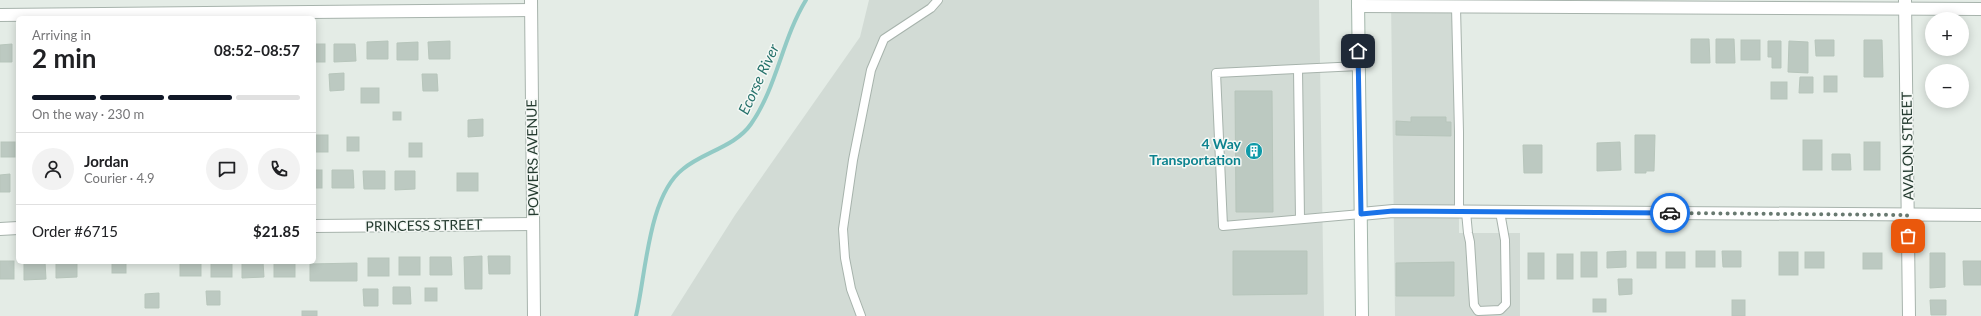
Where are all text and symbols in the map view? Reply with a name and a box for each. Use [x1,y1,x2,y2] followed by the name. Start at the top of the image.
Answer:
[1925,12,1969,108] map controls
[1925,12,1969,56] button: +
[32,27,91,43] text: Arriving in
[1341,34,1375,68] pin
[734,40,782,117] water label: Ecorse River
[1347,40,1369,62] icon: home
[214,41,300,59] text: 08:52–08:57
[32,42,96,74] text: 2 min
[1925,64,1969,108] button: −
[1898,91,1916,200] street label: AVALON STREET
[522,99,542,217] street label: POWERS AVENUE
[32,106,144,122] text: On the way · 230 m
[1149,135,1242,168] place label: 4 Way Transportation
[1244,141,1264,161] building icon: 4 Way Transportation
[32,148,74,190] button: person
[206,148,248,190] button: chat
[258,148,300,190] button: phone
[84,152,129,170] text: Jordan
[84,170,155,186] text: Courier · 4.9
[1650,193,1690,233] courier
[1659,202,1681,224] icon: car
[365,215,483,235] street label: PRINCESS STREET
[1891,219,1925,253] pin
[32,222,118,240] text: Order #6715
[253,222,300,240] text: $21.85
[1897,225,1919,247] icon: bag

